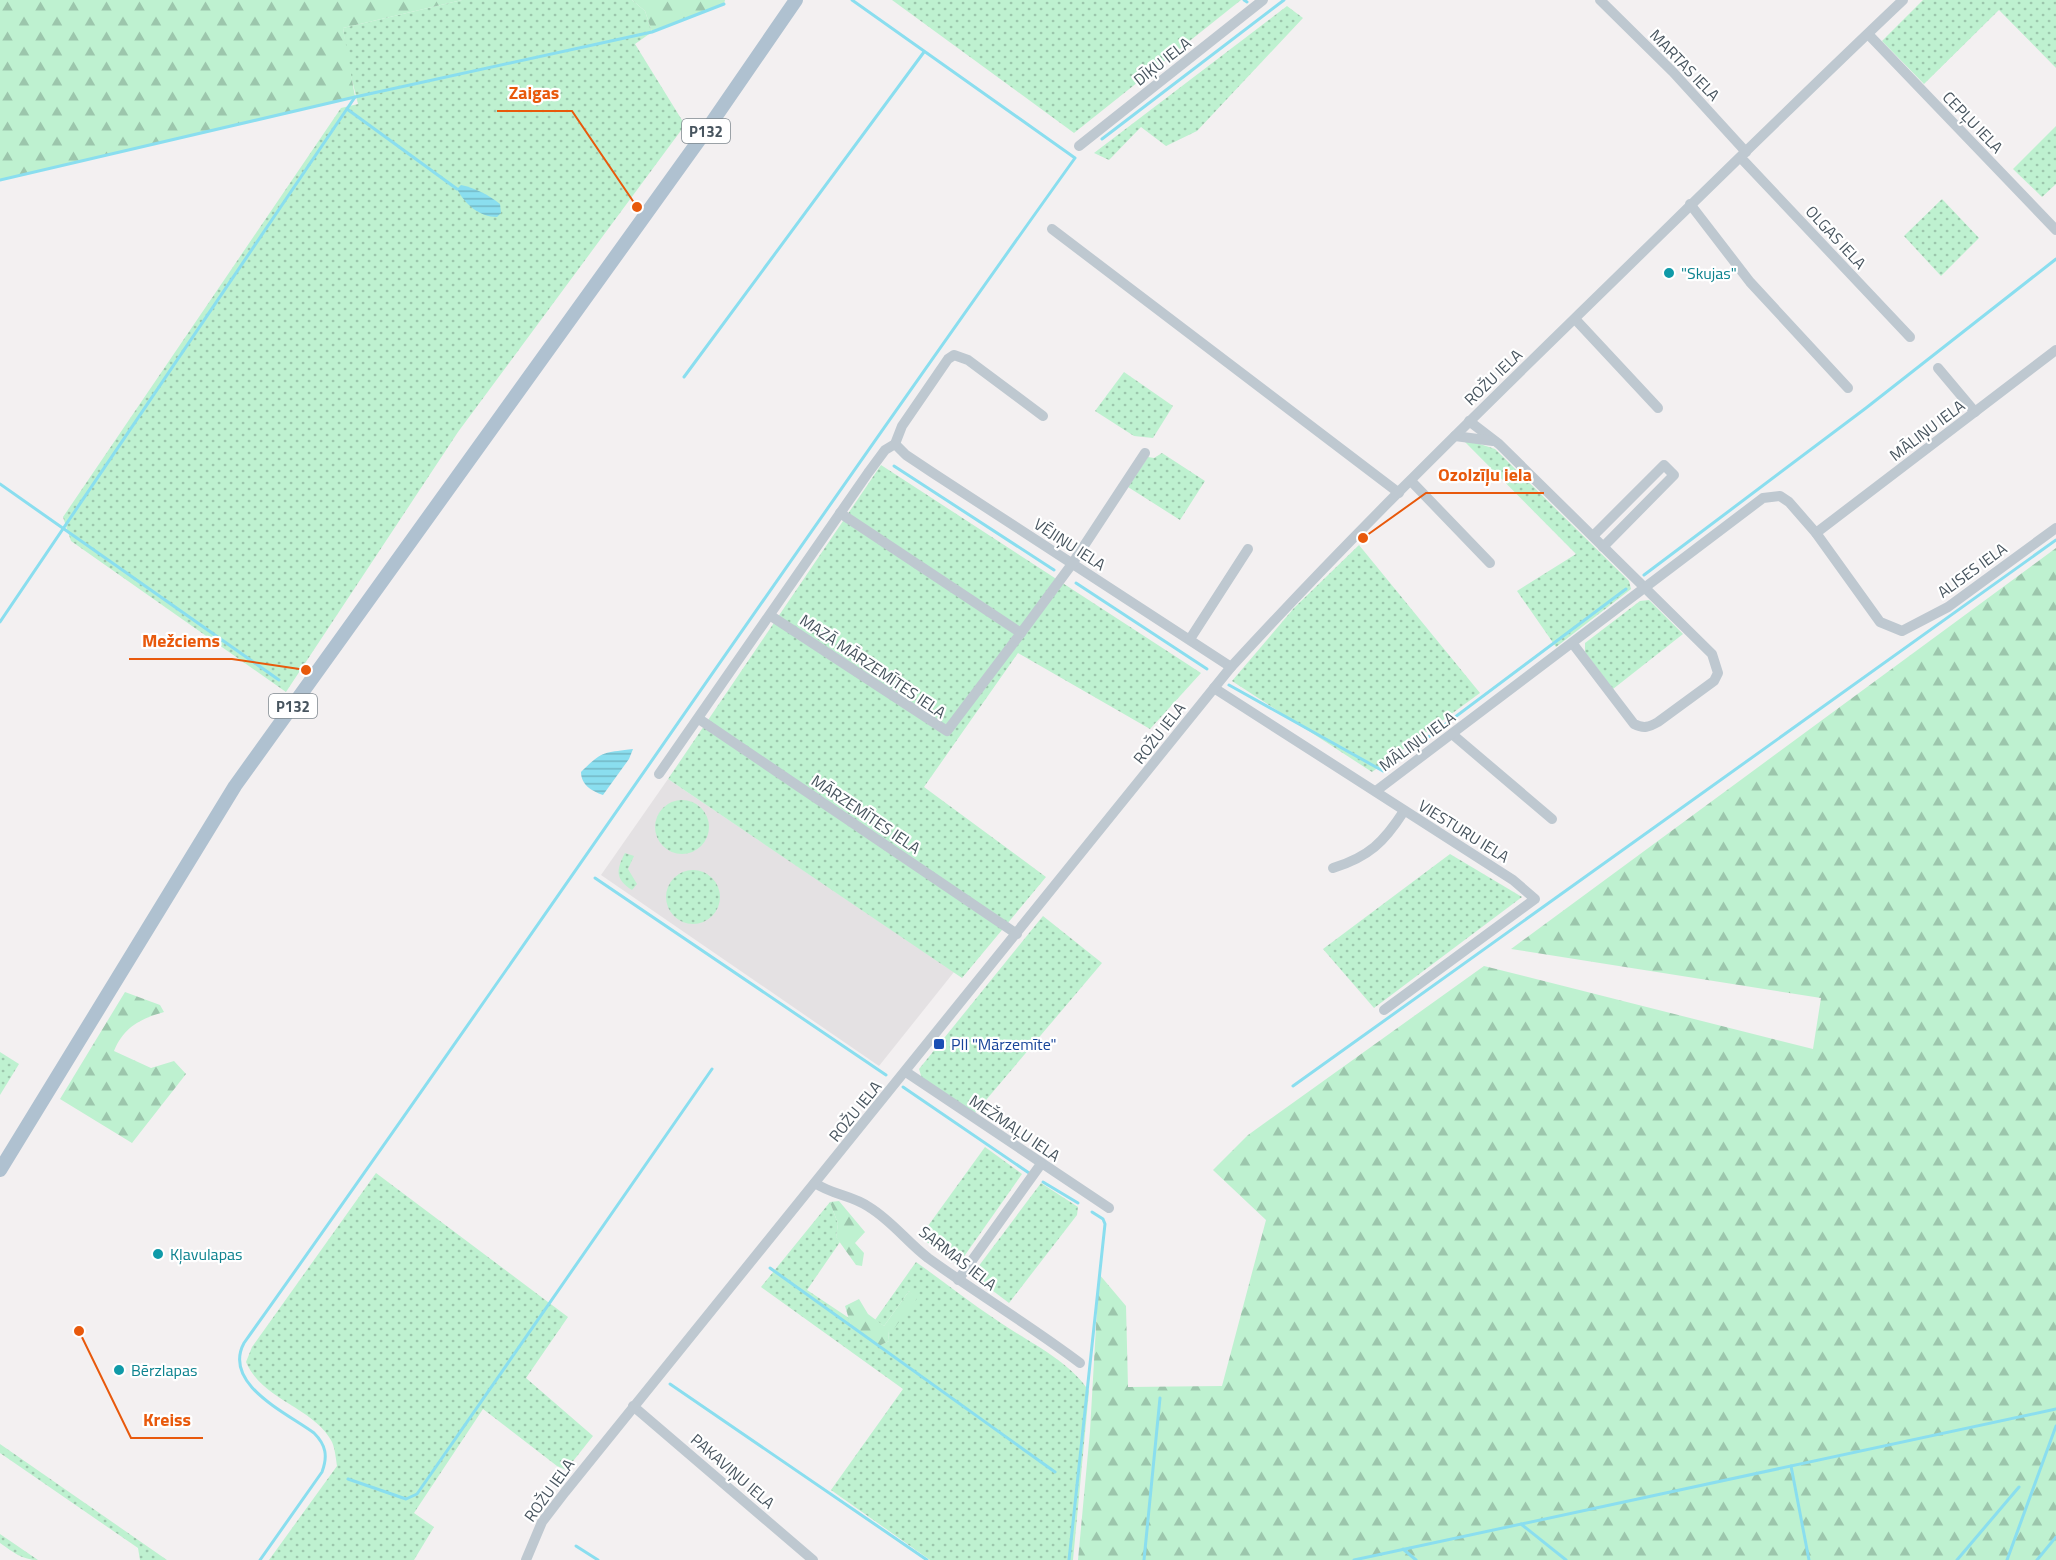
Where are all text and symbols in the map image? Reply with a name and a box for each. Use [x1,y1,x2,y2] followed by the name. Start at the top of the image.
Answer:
[1644,24,1726,107] street label: MARTAS IELA
[1128,31,1196,91] street label: DĪĶU IELA
[497,75,572,111] callout: Zaigas
[509,79,559,106] text: Zaigas
[1937,85,2009,159] street label: CEPĻU IELA
[682,119,730,143] road number: P132
[1800,200,1872,275] street label: OLGAS IELA
[1681,261,1737,285] place label: "Skujas"
[1662,266,1676,280] marker: "Skujas"
[1459,343,1528,411] street label: ROŽU IELA
[1884,393,1970,466] street label: MĀLIŅU IELA
[1426,457,1544,493] callout: Ozolzīļu iela
[1438,461,1532,488] text: Ozolzīļu iela
[1029,512,1111,576] street label: VĒJIŅU IELA
[1932,536,2012,603] street label: ALISES IELA
[795,608,951,724] street label: MAZĀ MĀRZEMĪTES IELA
[129,623,232,659] callout: Mežciems
[142,627,220,654] text: Mežciems
[269,694,317,718] road number: P132
[1127,697,1191,769] street label: ROŽU IELA
[1374,705,1461,777] street label: MĀLIŅU IELA
[807,769,926,860] street label: MĀRZEMĪTES IELA
[1414,794,1514,869] street label: VIESTURU IELA
[951,1032,1057,1056] place label: PII "Mārzemīte"
[932,1037,946,1051] marker: PII "Mārzemīte"
[823,1075,887,1147] street label: ROŽU IELA
[965,1089,1066,1168] street label: MEŽMAĻU IELA
[914,1220,1002,1296] street label: SARMAS IELA
[170,1242,243,1266] place label: Kļavulapas
[151,1247,165,1261] marker: Kļavulapas
[131,1358,197,1382] place label: Bērzlapas
[112,1363,126,1377] marker: Bērzlapas
[131,1402,203,1438] callout: Kreiss
[143,1406,191,1433] text: Kreiss
[686,1428,781,1515] street label: PAKAVIŅU IELA
[518,1453,580,1526] street label: ROŽU IELA

